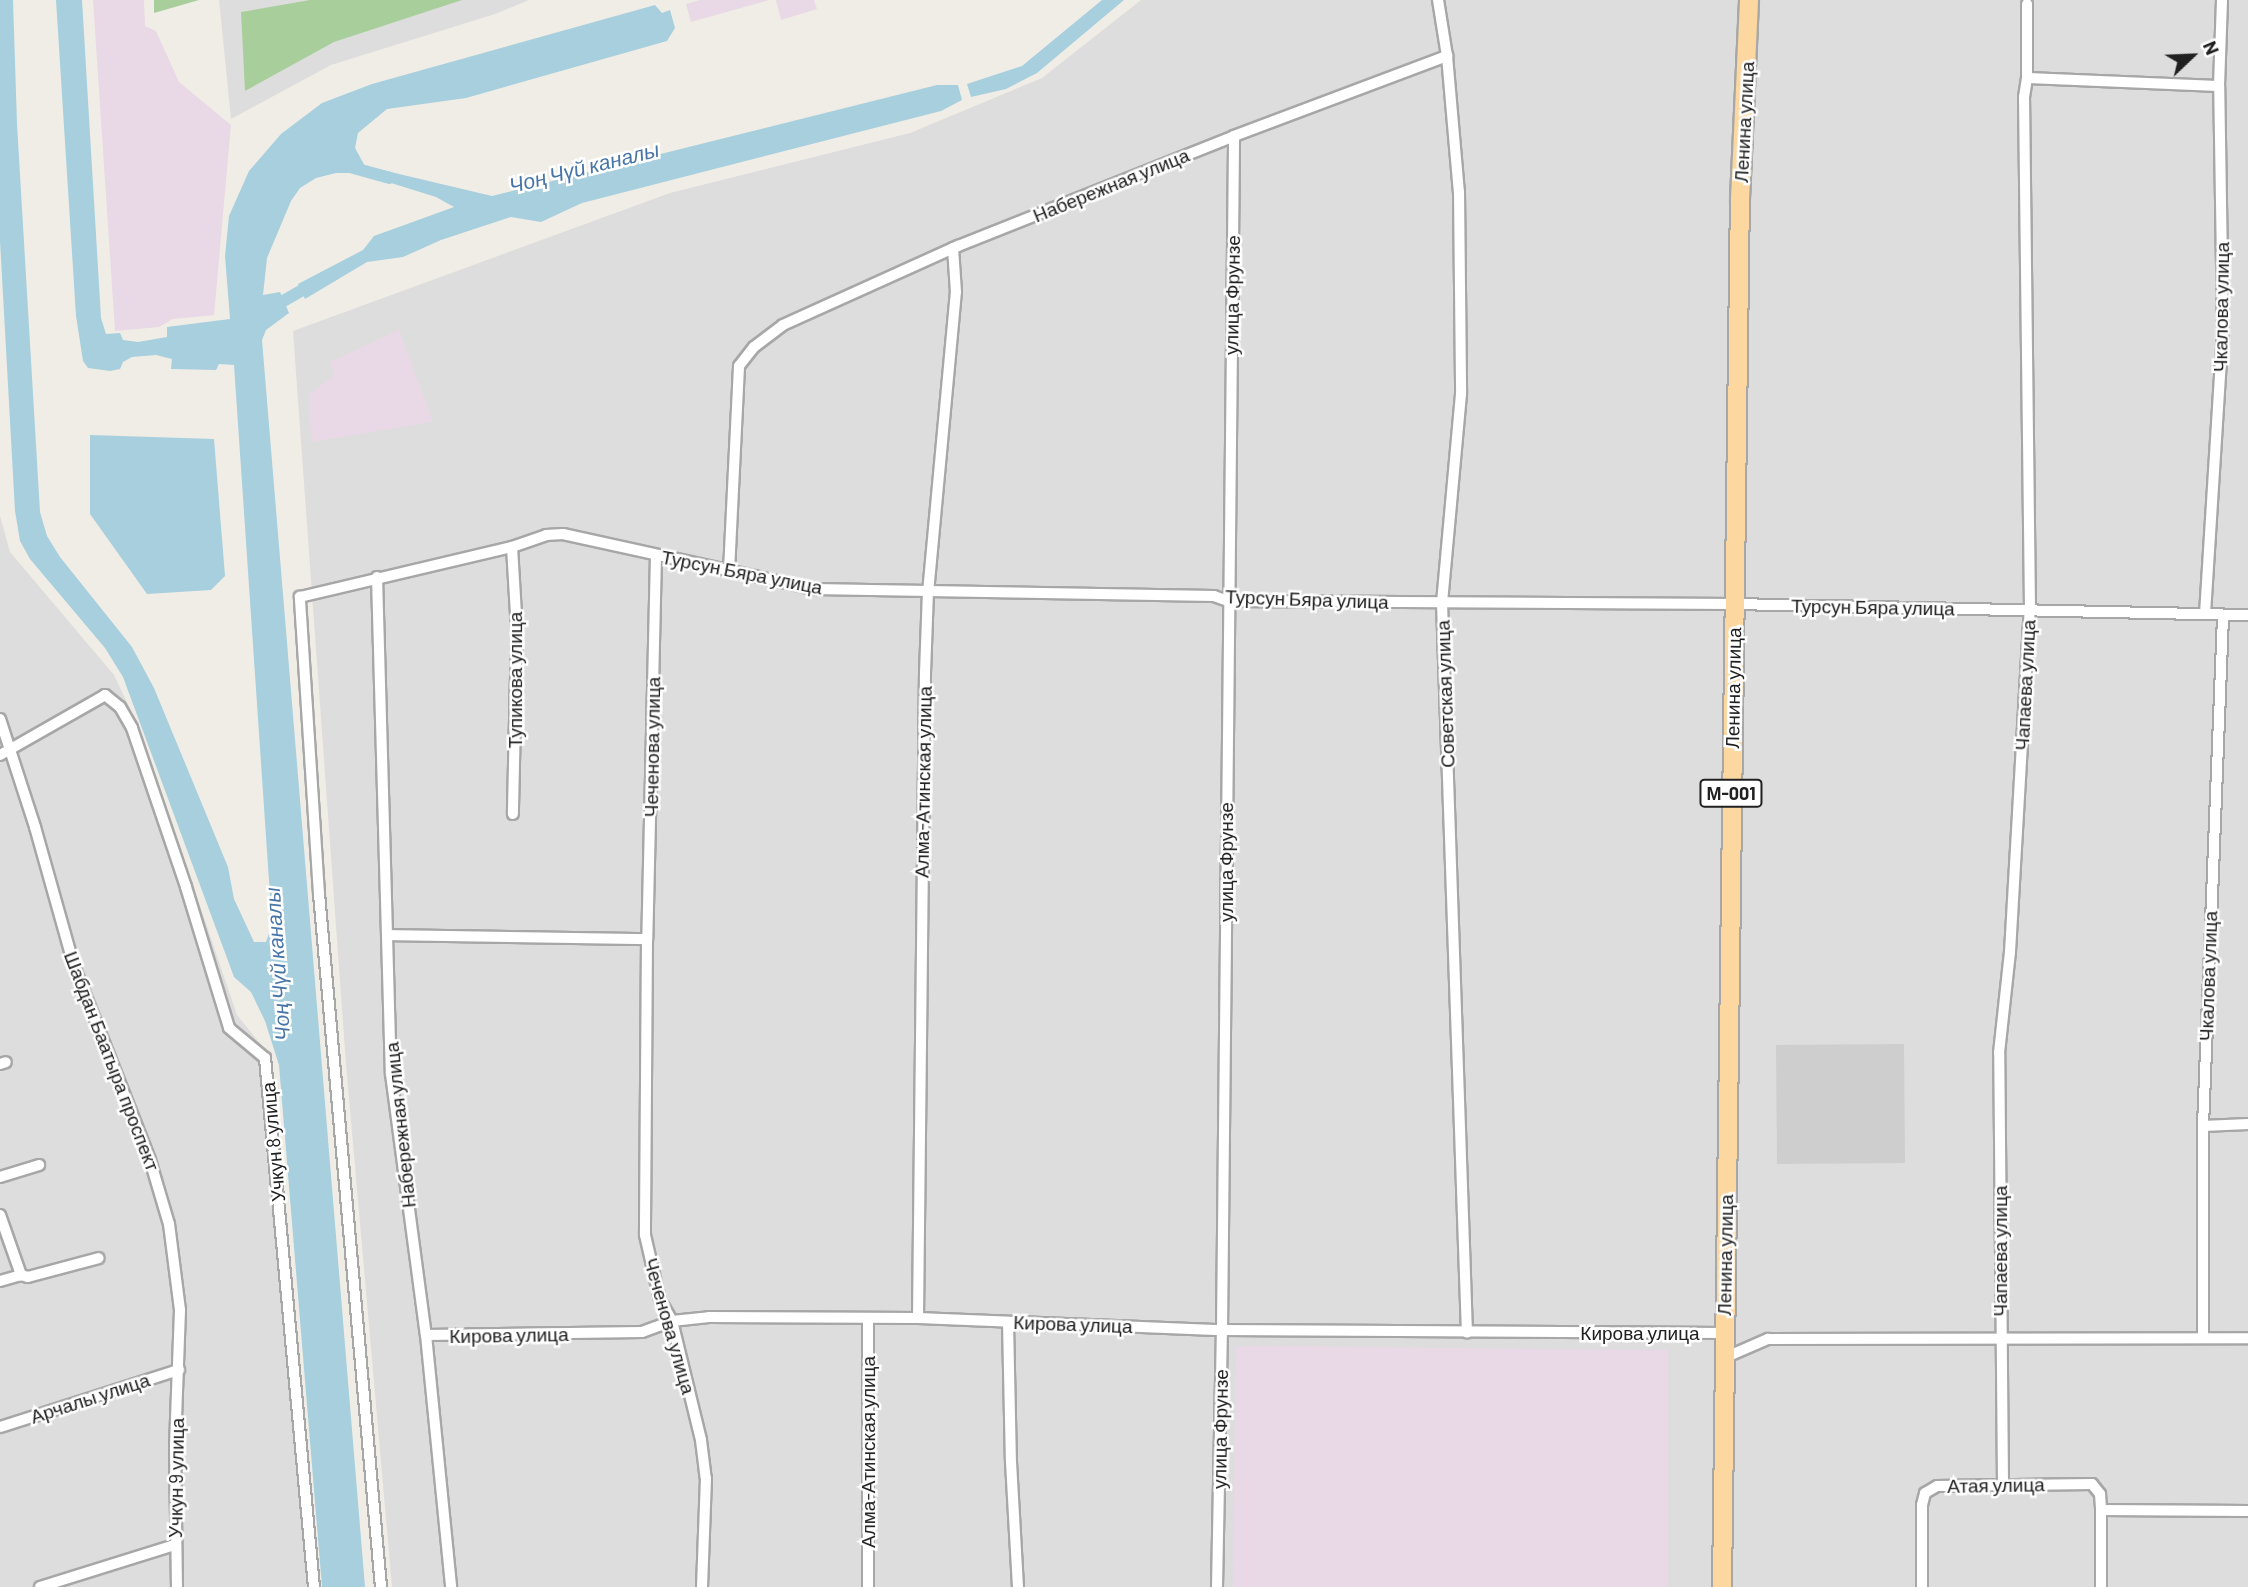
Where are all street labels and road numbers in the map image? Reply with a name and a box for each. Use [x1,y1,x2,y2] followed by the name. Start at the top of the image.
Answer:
[1729,61,1759,183] street label: Ленина улица
[1030,143,1192,227] street label: Набережная улица
[1220,235,1244,355] street label: улица Фрунзе
[2208,242,2234,372] street label: Чкалова улица
[660,545,824,599] street label: Турсун Бяра улица
[1225,585,1389,613] street label: Турсун Бяра улица
[1791,594,1955,620] street label: Турсун Бяра улица
[504,612,526,748] street label: Тупикова улица
[2010,619,2040,751] street label: Чапаева улица
[1431,620,1459,768] street label: Советская улица
[1721,627,1745,749] street label: Ленина улица
[639,677,665,817] street label: Чеченова улица
[910,686,936,878] street label: Алма-Атинская улица
[1698,778,1764,808] road number: М-001
[1215,802,1237,922] street label: улица Фрунзе
[2194,910,2222,1042] street label: Чкалова улица
[60,948,164,1174] street label: Шабдан Баатыра проспект
[380,1041,420,1209] street label: Набережная улица
[256,1081,290,1203] street label: Учкун 8 улица
[1989,1185,2011,1317] street label: Чапаева улица
[1713,1194,1737,1316] street label: Ленина улица
[640,1255,700,1397] street label: Чеченова улица
[1013,1311,1133,1337] street label: Кирова улица
[1580,1322,1700,1344] street label: Кирова улица
[449,1323,569,1347] street label: Кирова улица
[857,1356,879,1548] street label: Алма-Атинская улица
[27,1368,153,1428] street label: Арчалы улица
[1208,1369,1232,1489] street label: улица Фрунзе
[164,1418,188,1538] street label: Учкун 9 улица
[1947,1473,2045,1497] street label: Атая улица

